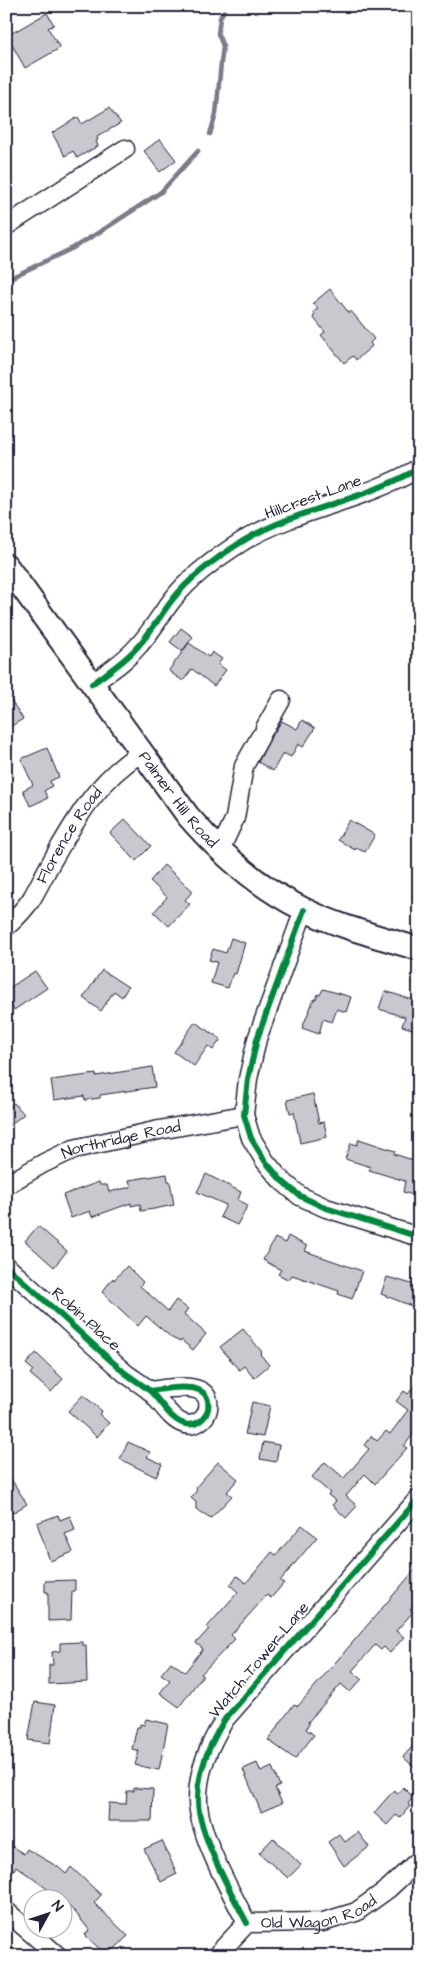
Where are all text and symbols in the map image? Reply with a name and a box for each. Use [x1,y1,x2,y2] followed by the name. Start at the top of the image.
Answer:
[262,469,365,525] street label: Hillcrest Lane
[133,747,223,853] street label: Palmer Hill Road
[31,782,107,887] street label: Florence Road
[58,1115,182,1164] street label: Northridge Road
[47,1282,126,1356] street label: Robin Place
[204,1597,315,1723] street label: Watch Tower Lane
[22,1890,72,1940] north arrow
[261,1890,381,1934] street label: Old Wagon Road
[47,1896,68,1916] text: N

